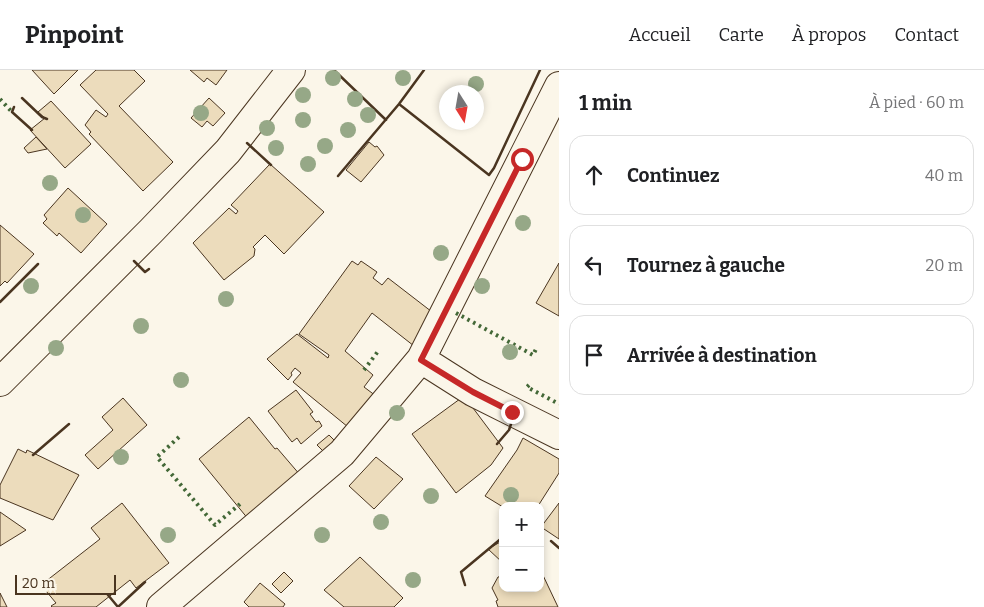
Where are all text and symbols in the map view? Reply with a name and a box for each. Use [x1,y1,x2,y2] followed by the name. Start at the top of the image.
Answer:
[25,21,124,49] text: Pinpoint
[629,24,691,46] text: Accueil
[719,24,764,46] text: Carte
[792,24,866,46] text: À propos
[894,24,959,46] text: Contact
[439,85,484,130] north arrow
[579,90,632,116] text: 1 min
[869,93,964,112] text: À pied · 60 m
[511,148,534,171] route start
[580,161,608,189] icon: ahead
[627,164,720,187] text: Continuez
[925,166,963,185] text: 40 m
[580,251,608,279] icon: left
[627,254,785,277] text: Tournez à gauche
[926,256,963,275] text: 20 m
[580,341,608,369] icon: arrive
[627,344,817,367] text: Arrivée à destination
[501,401,524,424] route end
[499,502,544,592] map controls
[499,502,544,547] button: +
[499,547,544,592] button: −
[15,572,116,595] scale bar
[22,575,55,592] text: 20 m

